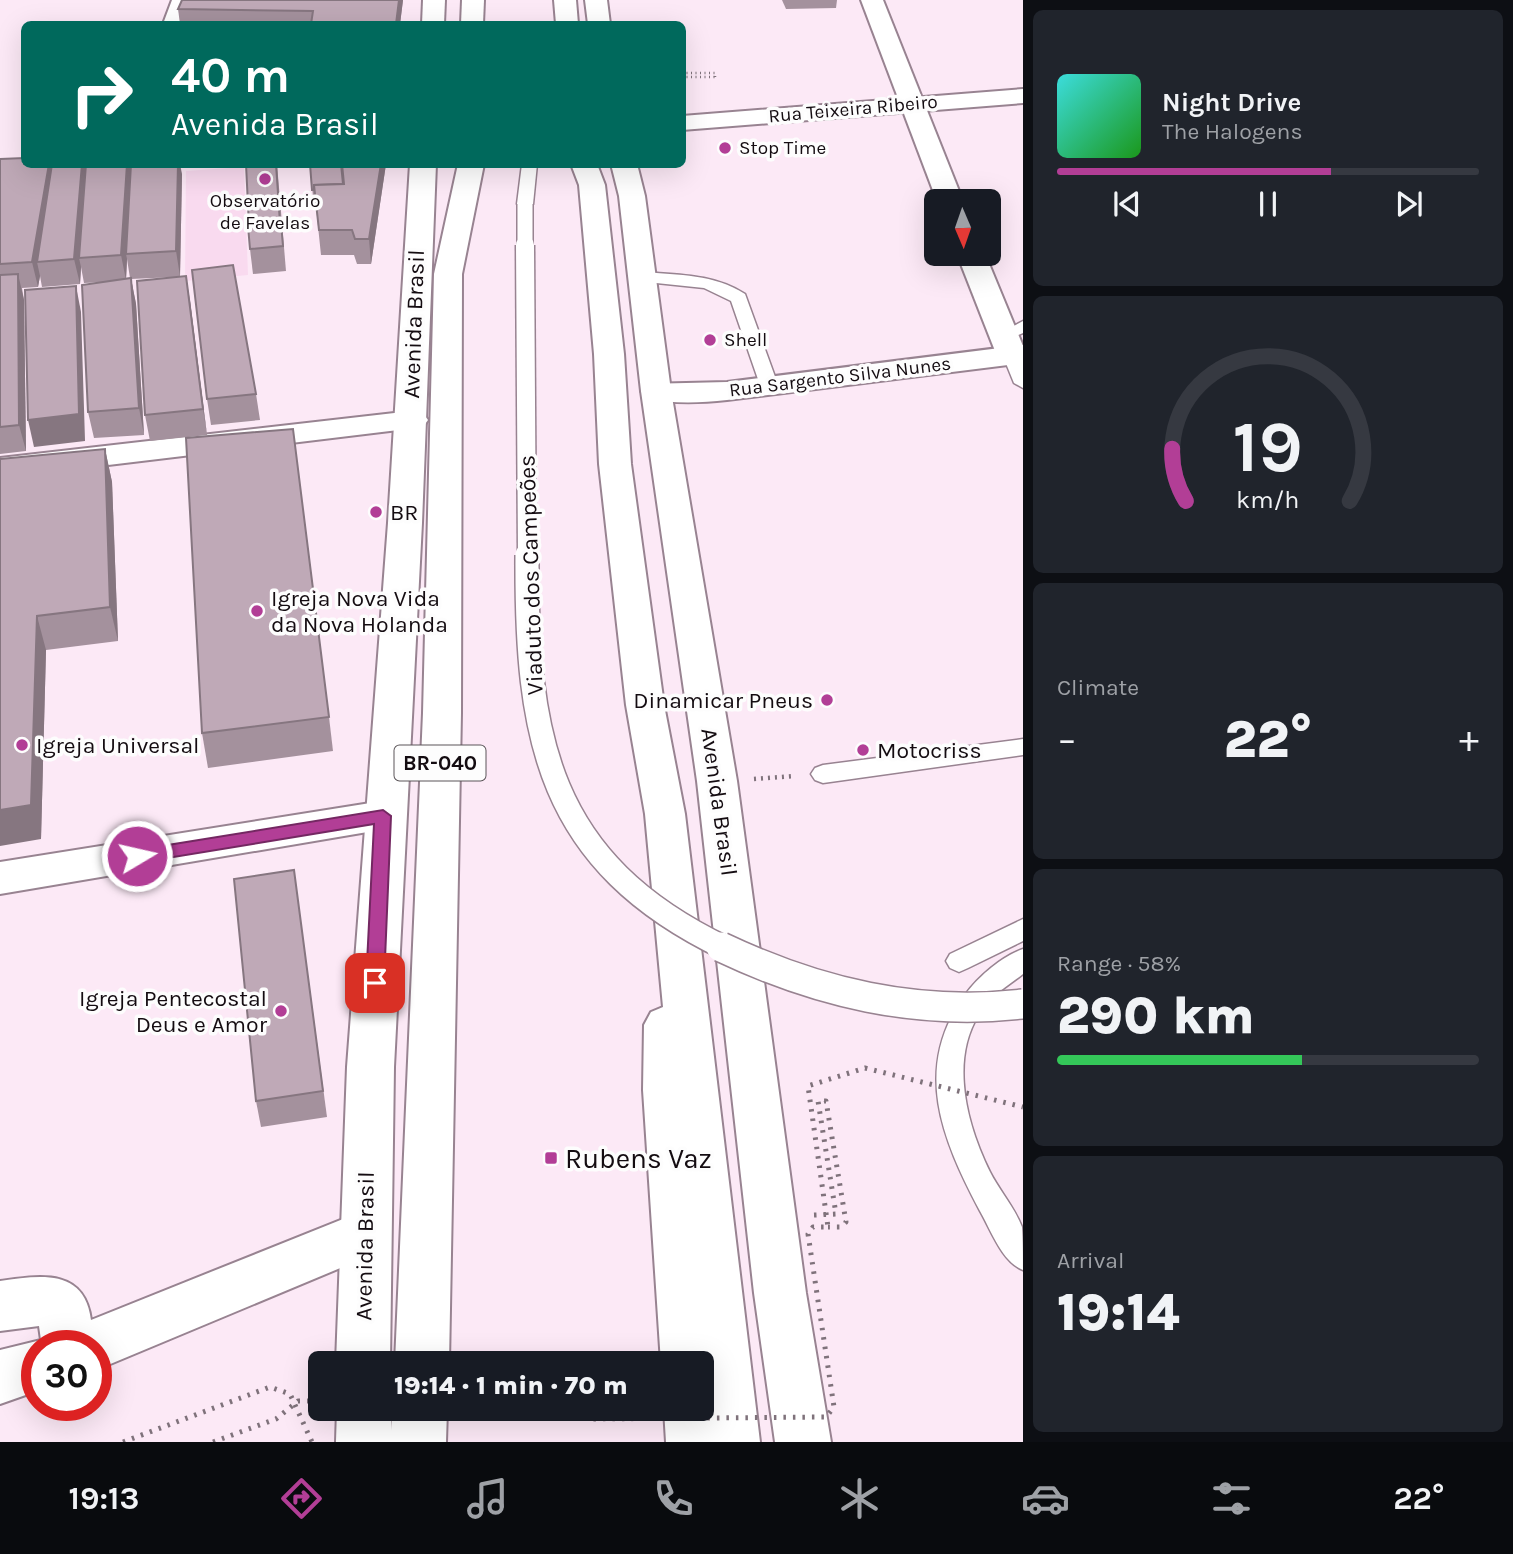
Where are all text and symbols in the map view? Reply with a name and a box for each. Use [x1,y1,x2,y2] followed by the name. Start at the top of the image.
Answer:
[171,47,290,104] text: 40 m
[56,49,147,140] icon: right
[1162,87,1301,118] text: Night Drive
[767,91,939,127] street label: Rua Teixeira Ribeiro
[171,106,379,143] text: Avenida Brasil
[1162,118,1302,145] text: The Halogens
[739,137,826,159] place label: Stop Time
[717,140,733,156] marker: Stop Time
[257,171,273,187] marker: Observatório de Favelas
[1108,185,1146,223] icon: previous
[1249,185,1287,223] icon: pause
[1390,185,1428,223] icon: next
[924,189,1001,266] north arrow
[924,189,1001,266] map controls
[210,190,320,234] place label: Observatório de Favelas
[398,249,430,399] street label: Avenida Brasil
[724,329,767,351] place label: Shell
[702,332,718,348] marker: Shell
[728,352,952,402] street label: Rua Sargento Silva Nunes
[1233,404,1303,489] text: 19
[513,454,549,696] street label: Viaduto dos Campeões
[1236,484,1300,513] text: km/h
[390,499,418,526] place label: BR
[368,504,384,520] marker: BR
[271,585,448,638] place label: Igreja Nova Vida da Nova Holanda
[249,603,265,619] marker: Igreja Nova Vida da Nova Holanda
[1057,674,1139,701] text: Climate
[633,687,813,714] place label: Dinamicar Pneus
[819,692,835,708] marker: Dinamicar Pneus
[1224,709,1312,770] text: 22°
[1057,717,1077,762] text: −
[1459,717,1479,762] text: +
[695,726,743,878] street label: Avenida Brasil
[36,732,200,759] place label: Igreja Universal
[14,737,30,753] marker: Igreja Universal
[877,737,981,764] place label: Motocriss
[855,742,871,758] marker: Motocriss
[394,746,486,780] road number: BR-040
[100,819,174,893] position arrow
[1057,950,1181,977] text: Range · 58%
[345,953,405,1013] pin
[356,964,394,1002] icon: arrive
[79,985,268,1038] place label: Igreja Pentecostal Deus e Amor
[1057,985,1255,1046] text: 290 km
[273,1003,289,1019] marker: Igreja Pentecostal Deus e Amor
[565,1142,712,1175] place label: Rubens Vaz
[543,1150,559,1166] marker: Rubens Vaz
[350,1171,380,1321] street label: Avenida Brasil
[1057,1247,1124,1274] text: Arrival
[1057,1282,1179,1343] text: 19:14
[21,1330,112,1421] speed limit sign: 30
[394,1370,628,1401] text: 19:14 · 1 min · 70 m
[277,1474,326,1523] icon: directions
[463,1474,512,1523] icon: music
[649,1474,698,1523] icon: phone
[835,1474,884,1523] icon: climate
[1021,1474,1070,1523] icon: car
[1207,1474,1256,1523] icon: filters
[69,1480,139,1517] text: 19:13
[1393,1480,1444,1517] text: 22°

